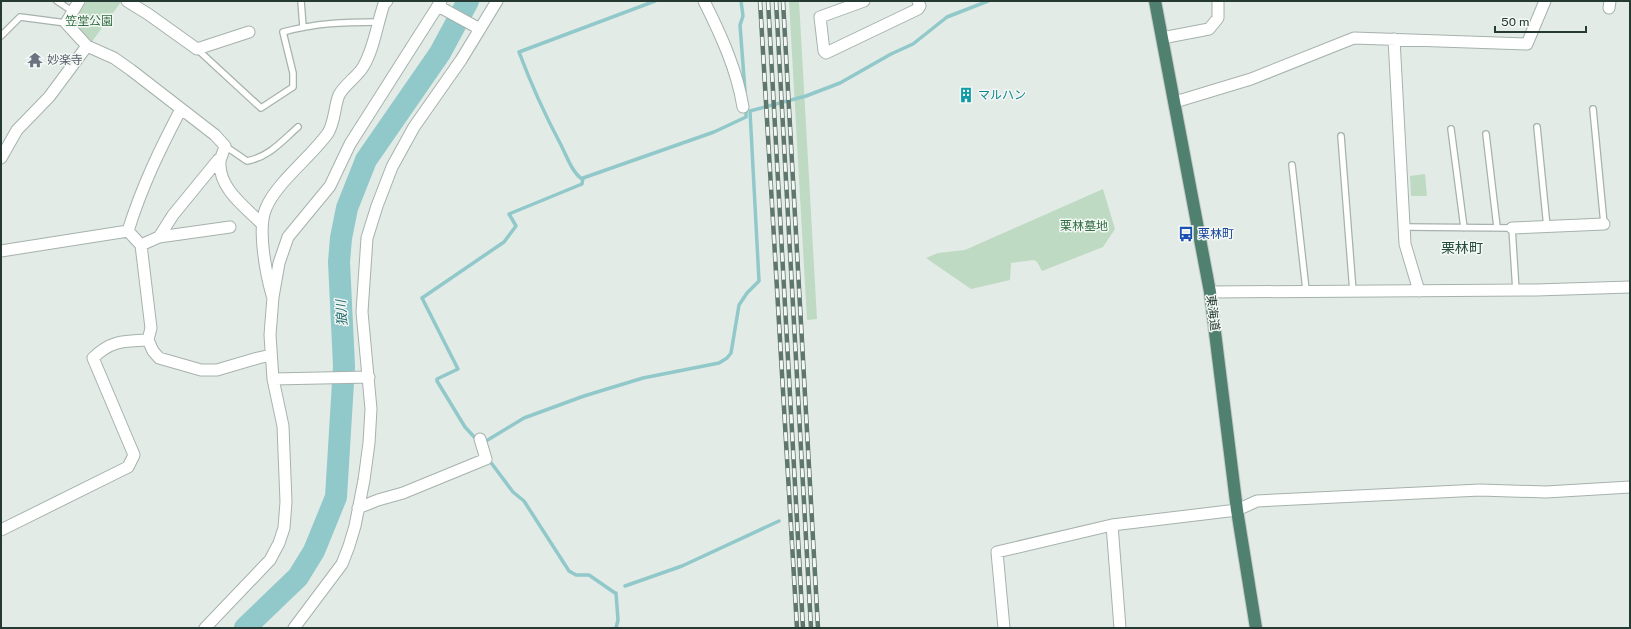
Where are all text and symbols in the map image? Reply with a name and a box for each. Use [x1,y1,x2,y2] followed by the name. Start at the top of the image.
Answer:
[1495,8,1586,34] scale bar
[65,14,113,28] park label: 笠堂公園
[1501,15,1529,29] text: 50 m
[26,51,44,69] temple icon: 妙楽寺
[47,53,83,67] place label: 妙楽寺
[957,86,975,104] building icon: マルハン
[978,88,1026,102] place label: マルハン
[1060,219,1108,233] park label: 栗林墓地
[1177,225,1195,243] bus stop icon: 栗林町
[1198,227,1234,241] place label: 栗林町
[1441,240,1483,256] district label: 栗林町
[1204,294,1222,332] street label: 東海道
[333,298,350,326] water label: 狼川

